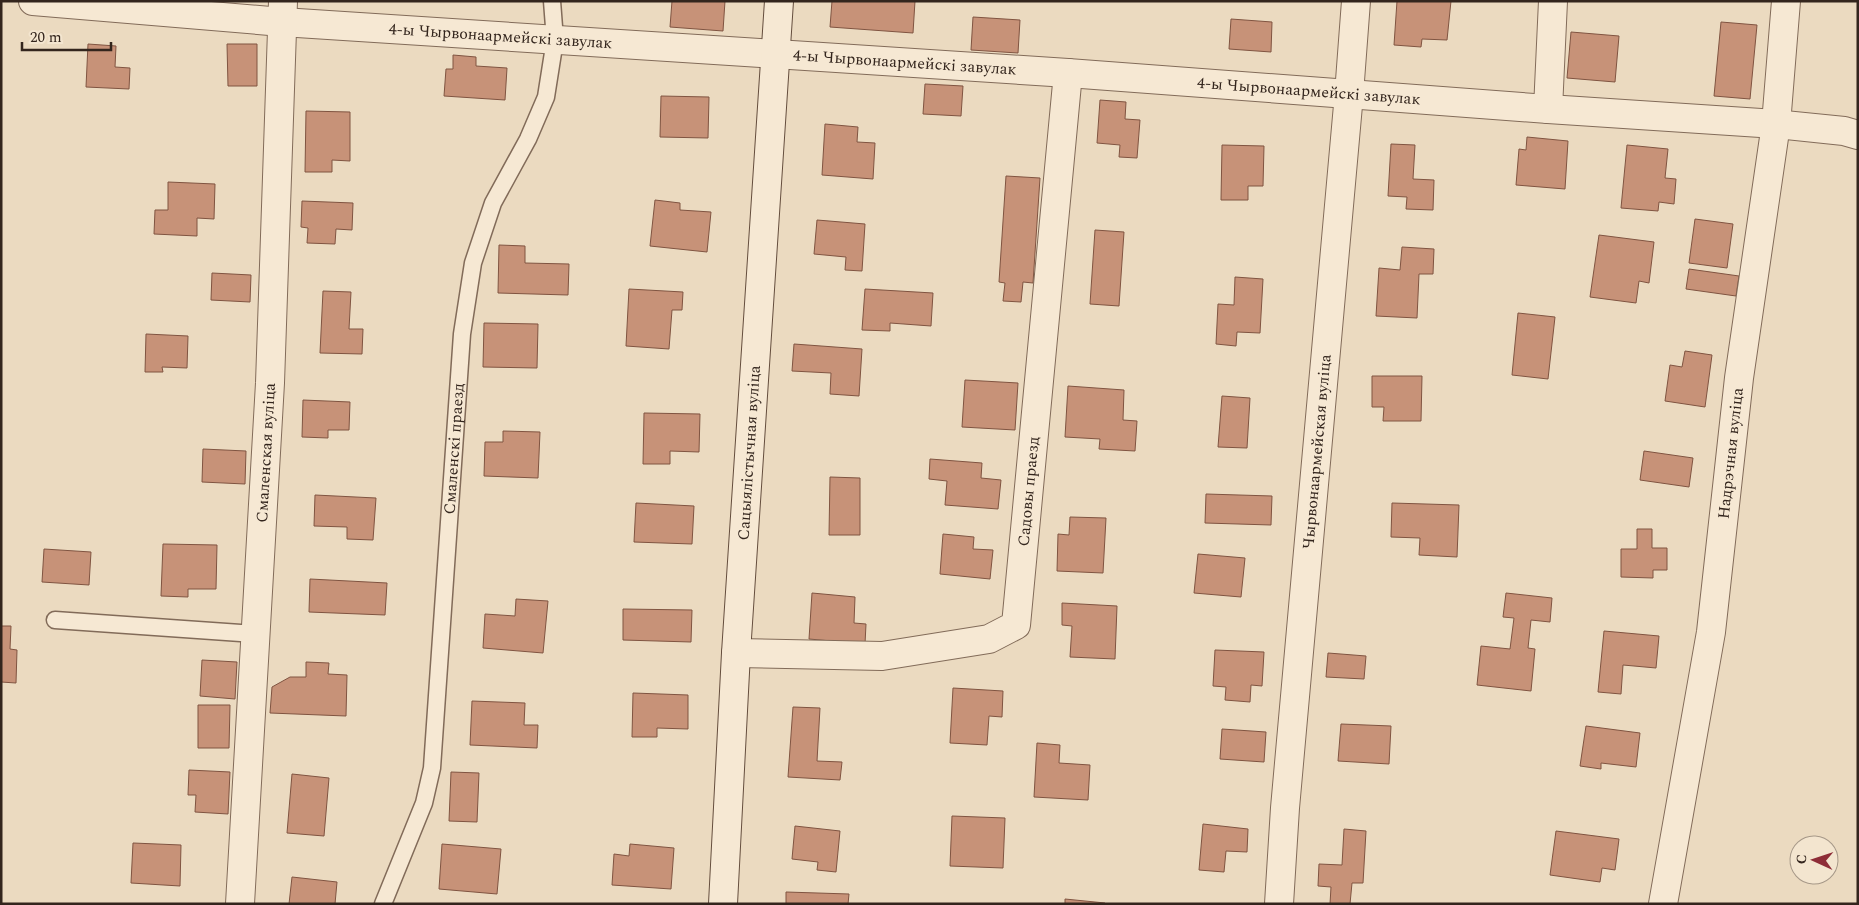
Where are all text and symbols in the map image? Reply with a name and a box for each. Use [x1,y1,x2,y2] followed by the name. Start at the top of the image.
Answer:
[388,17,613,55] street label: 4-ы Чырвонаармейскі завулак
[22,20,111,52] scale bar
[30,26,62,49] text: 20 m
[792,43,1017,82] street label: 4-ы Чырвонаармейскі завулак
[1196,71,1421,111] street label: 4-ы Чырвонаармейскі завулак
[1296,353,1338,550] street label: Чырвонаармейская вуліца
[731,364,767,541] street label: Сацыялістычная вуліца
[250,382,282,523] street label: Смаленская вуліца
[438,382,471,515] street label: Смаленскі праезд
[1712,386,1750,520] street label: Надрэчная вуліца
[1011,435,1046,547] street label: Садовы праезд
[1789,835,1839,885] north arrow
[1791,854,1812,865] text: С

